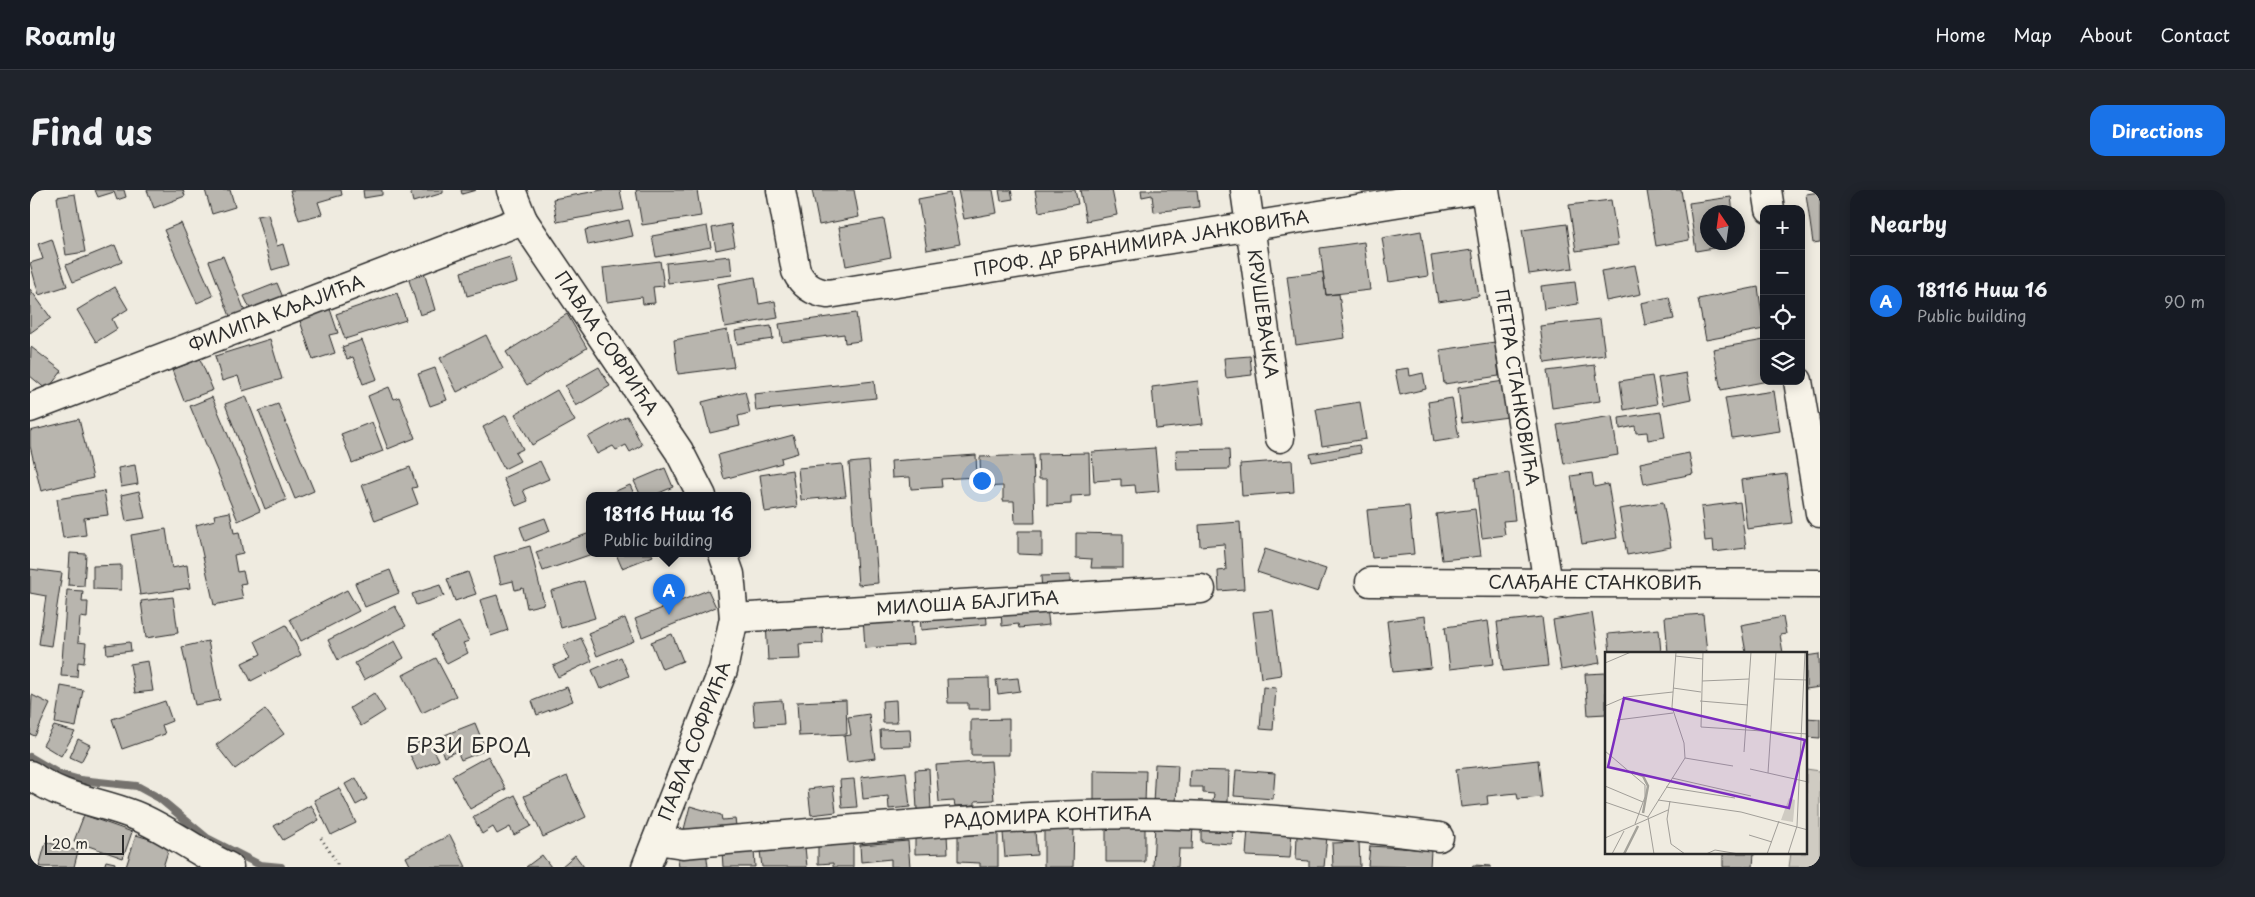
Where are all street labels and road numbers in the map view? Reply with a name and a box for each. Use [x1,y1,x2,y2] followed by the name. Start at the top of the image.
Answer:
[971,202,1311,282] street label: ПРОФ. ДР БРАНИМИРА ЈАНКОВИЋА
[1241,247,1286,380] street label: КРУШЕВАЧКА
[549,265,666,420] street label: ПАВЛА СОФРИЋА
[185,267,368,358] street label: ФИЛИПА КЉАЈИЋА
[1489,287,1547,488] street label: ПЕТРА СТАНКОВИЋА
[1488,568,1702,595] street label: СЛАЂАНЕ СТАНКОВИЋ
[875,583,1060,621] street label: МИЛОША БАЈГИЋА
[650,659,736,824] street label: ПАВЛА СОФРИЋА
[943,799,1152,834] street label: РАДОМИРА КОНТИЋА

